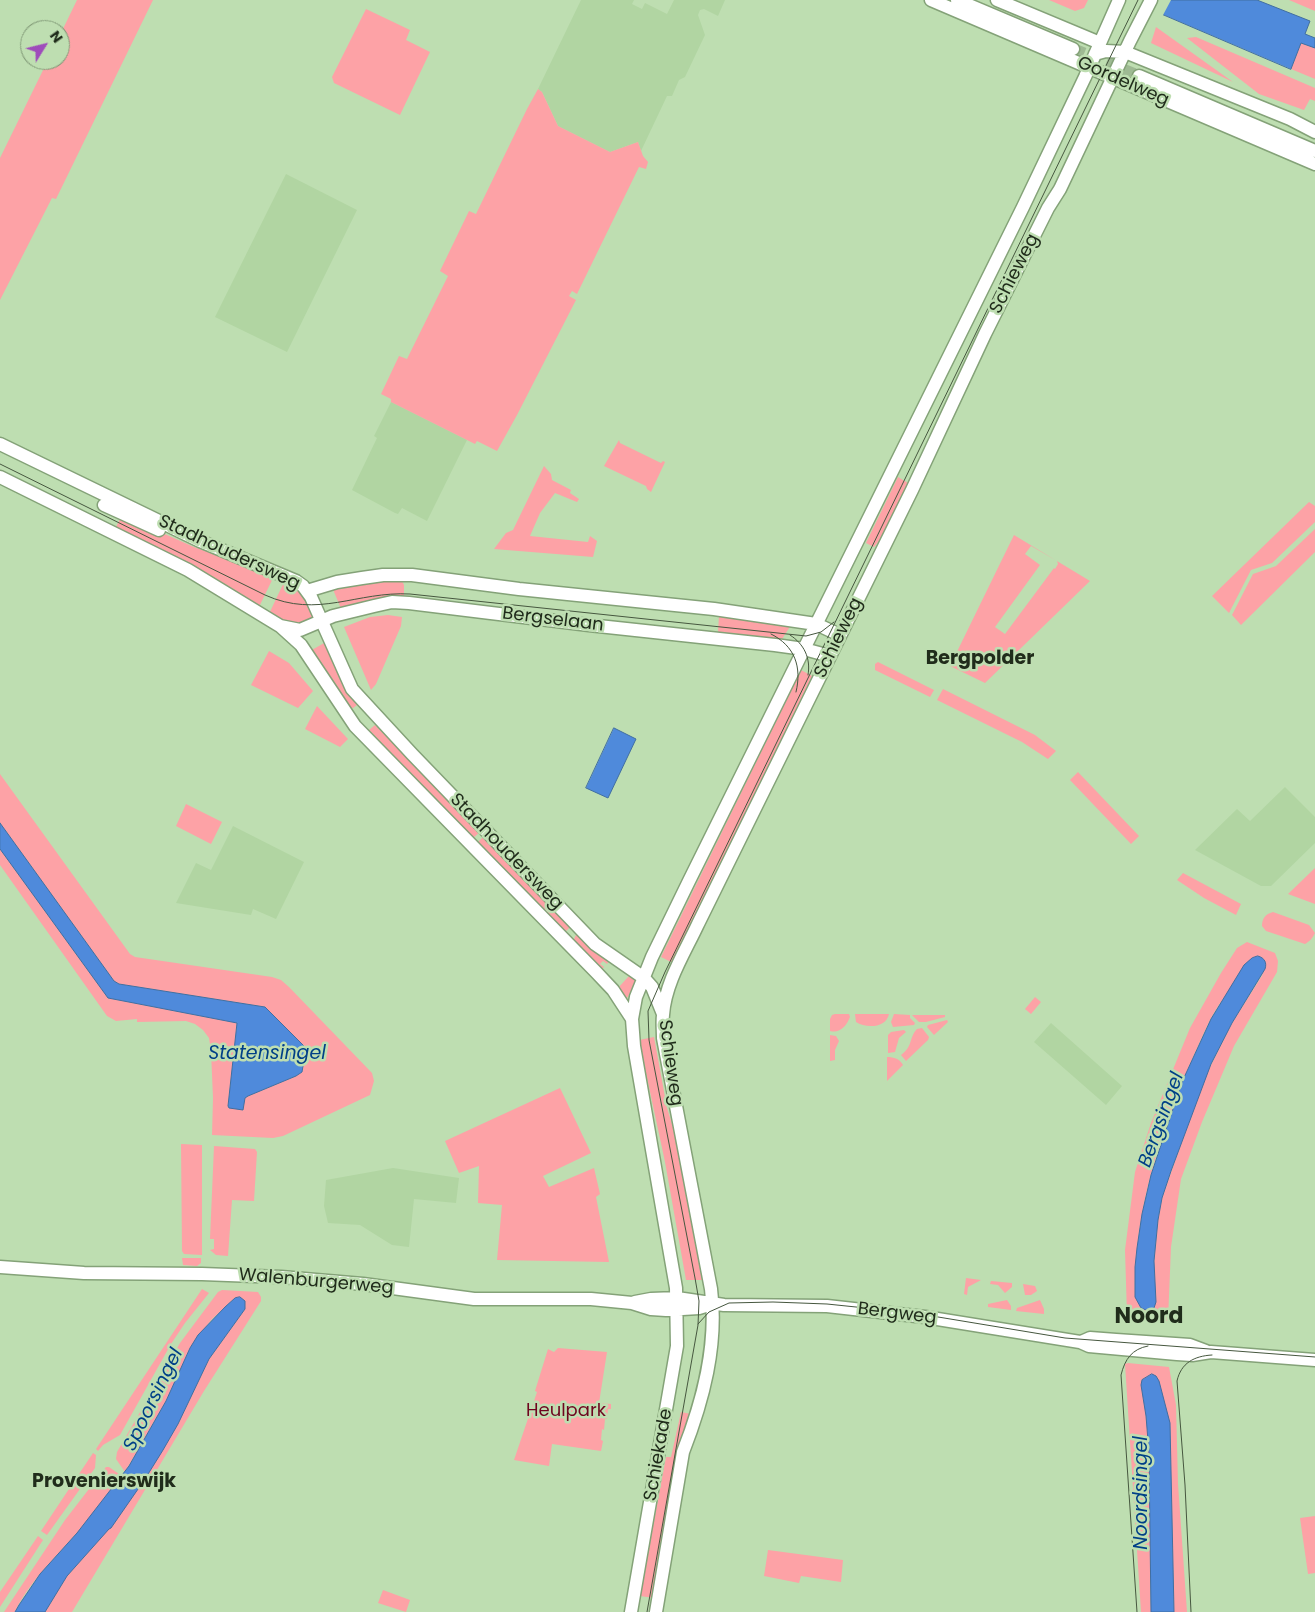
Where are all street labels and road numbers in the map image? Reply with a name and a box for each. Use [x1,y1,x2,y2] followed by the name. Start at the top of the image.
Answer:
[1074,52,1172,112] street label: Gordelweg
[986,230,1044,318] street label: Schieweg
[155,511,303,595] street label: Stadhoudersweg
[810,594,868,682] street label: Schieweg
[501,603,605,637] street label: Bergselaan
[445,789,567,915] street label: Stadhoudersweg
[653,1019,687,1107] street label: Schieweg
[238,1264,394,1300] street label: Walenburgerweg
[856,1298,938,1330] street label: Bergweg
[640,1407,678,1503] street label: Schiekade

